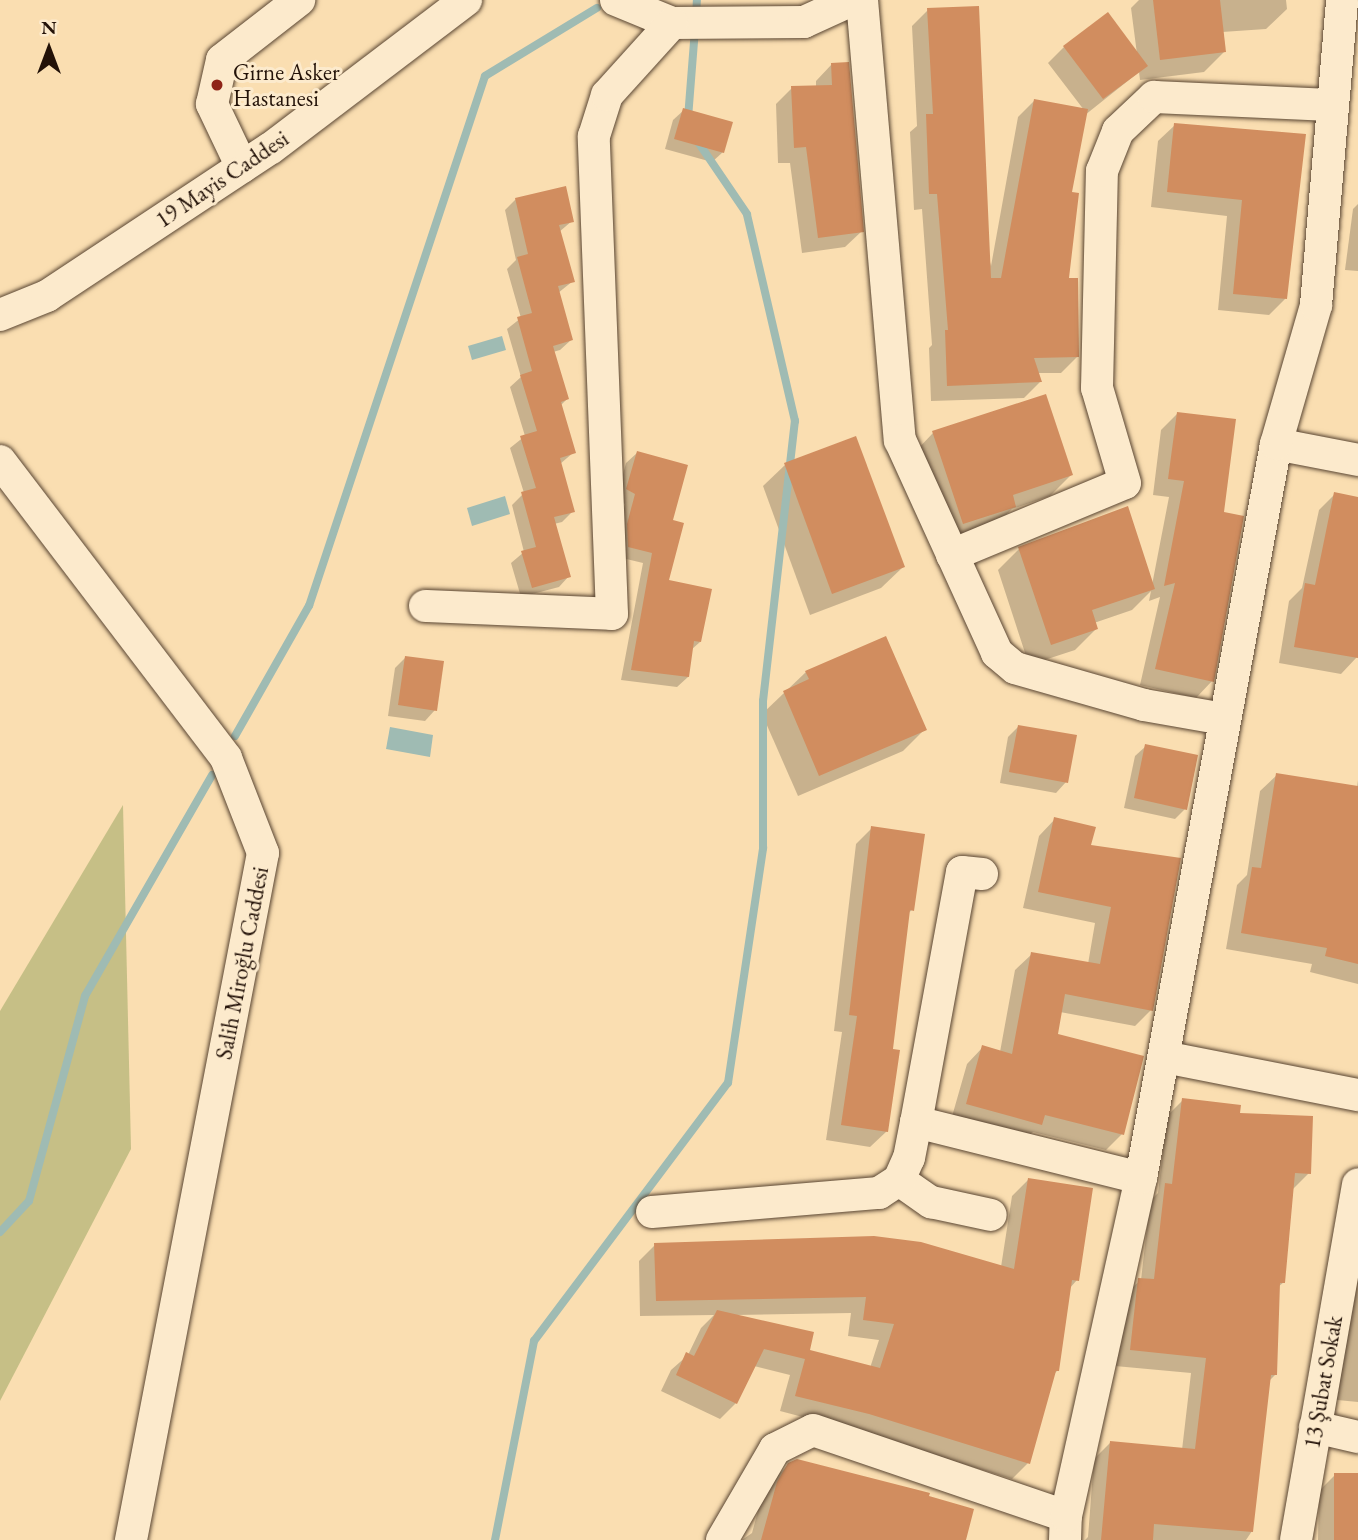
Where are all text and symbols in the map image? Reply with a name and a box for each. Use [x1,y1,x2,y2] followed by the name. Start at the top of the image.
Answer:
[14,14,84,84] north arrow
[41,15,57,40] text: N
[233,58,340,112] place label: Girne Asker Hastanesi
[207,75,227,95] marker: Girne Asker Hastanesi
[150,124,294,234] street label: 19 Mayis Caddesi
[210,864,274,1062] street label: Salih Miroğlu Caddesi
[1298,1313,1348,1451] street label: 13 Şubat Sokak

